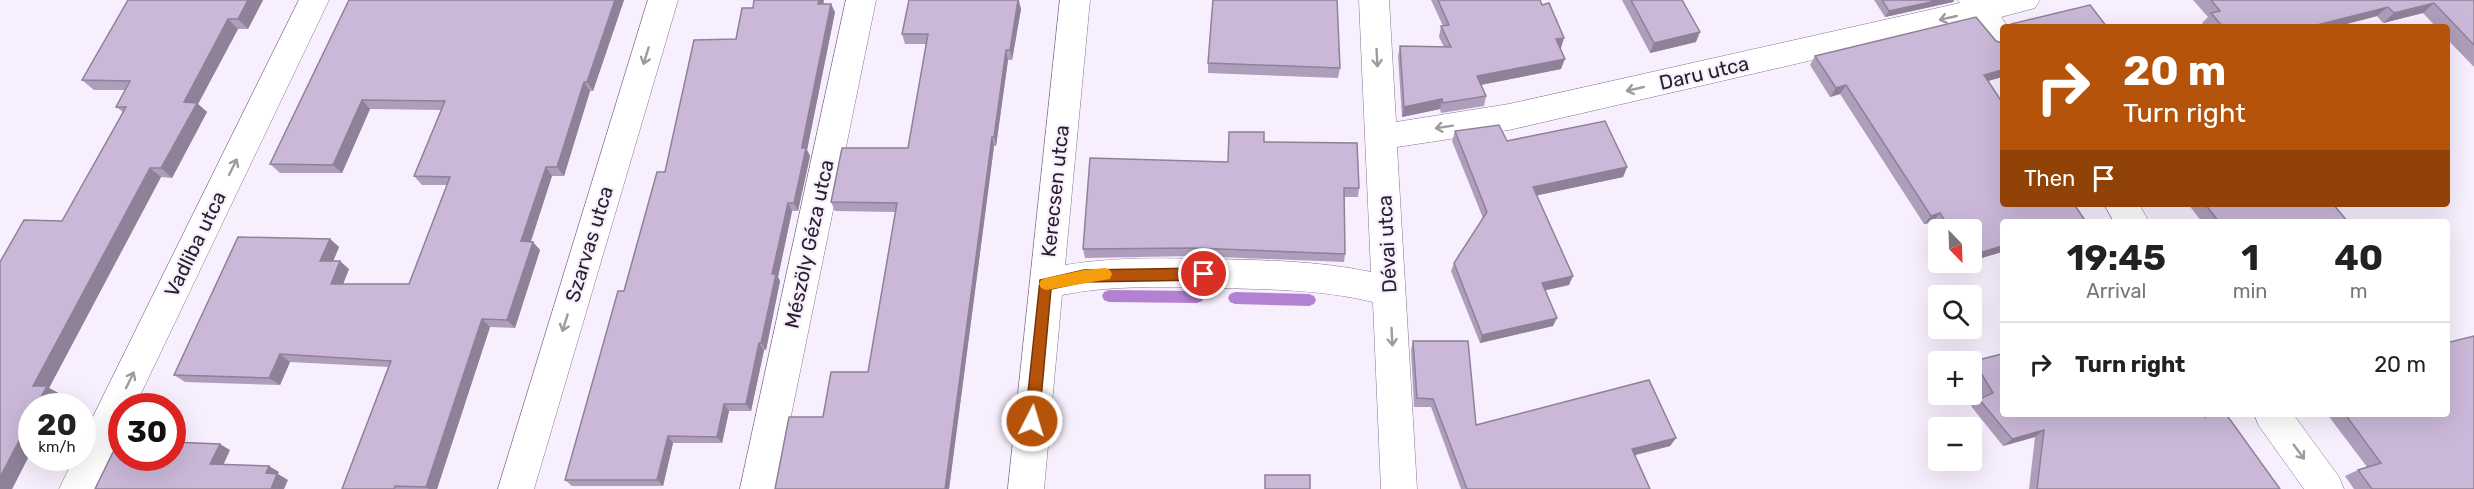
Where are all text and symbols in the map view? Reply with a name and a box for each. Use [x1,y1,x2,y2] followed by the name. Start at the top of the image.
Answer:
[1939,13,1958,25] one-way arrow
[640,46,651,65] one-way arrow
[2123,46,2226,96] text: 20 m
[1372,48,1383,68] one-way arrow
[2024,48,2102,126] icon: right
[1657,51,1751,95] street label: Daru utca
[1626,83,1645,95] one-way arrow
[2123,97,2246,129] text: Turn right
[1434,122,1454,133] one-way arrow
[1036,124,1074,258] street label: Kerecsen utca
[779,157,839,331] street label: Mészöly Géza utca
[228,158,240,176] one-way arrow
[2087,162,2120,195] icon: arrive
[2024,165,2075,192] text: Then
[560,183,618,305] street label: Szarvas utca
[159,187,231,301] street label: Vadliba utca
[1372,194,1402,294] street label: Dévai utca
[1928,219,1982,273] north arrow
[1928,219,1982,471] map controls
[2067,236,2166,279] text: 19:45
[2241,236,2259,279] text: 1
[2334,236,2383,279] text: 40
[1178,248,1229,299] pin
[1187,257,1220,290] icon: arrive
[2086,279,2146,303] text: Arrival
[2233,279,2267,303] text: min
[2350,279,2368,303] text: m
[1928,285,1982,339] button: search
[559,313,570,332] one-way arrow
[1386,327,1397,347] one-way arrow
[2024,348,2057,381] icon: right
[1928,351,1982,405] button: +
[2075,351,2185,378] text: Turn right
[2374,351,2426,378] text: 20 m
[124,371,136,389] one-way arrow
[1000,389,1064,453] position arrow
[108,393,186,471] speed limit sign: 30
[37,407,77,443] text: 20
[1928,417,1982,471] button: −
[38,438,76,456] text: km/h
[2293,443,2305,459] one-way arrow

